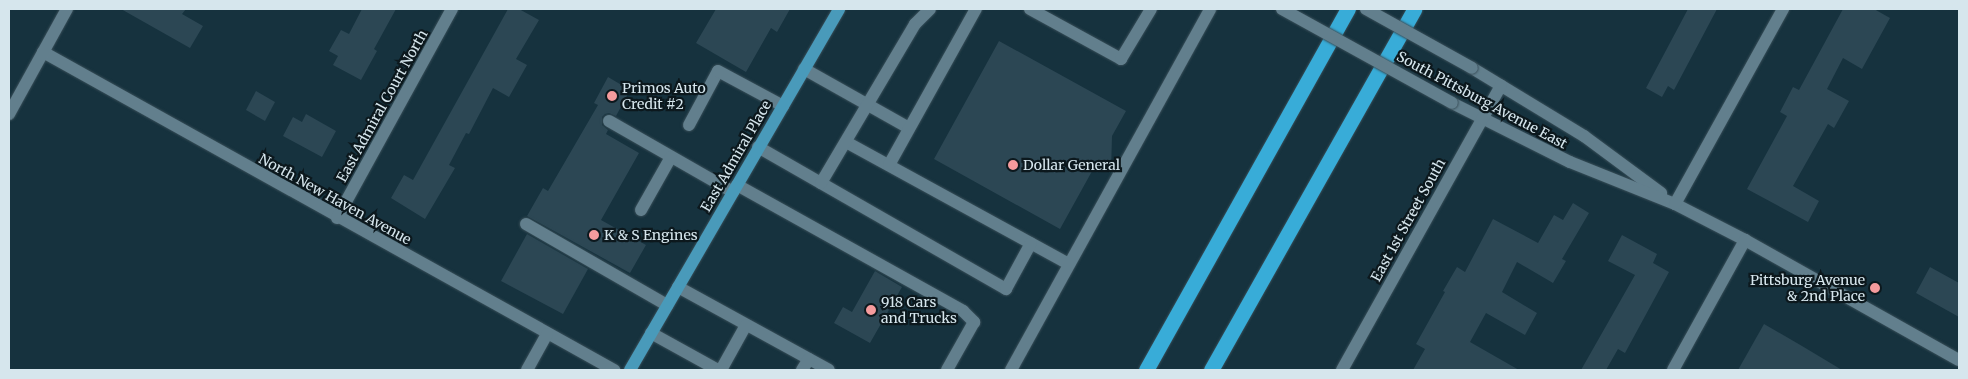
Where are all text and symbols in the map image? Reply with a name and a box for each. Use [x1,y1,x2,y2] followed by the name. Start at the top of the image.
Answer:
[333,27,431,185] street label: East Admiral Court North
[1394,48,1570,152] street label: South Pittsburg Avenue East
[622,80,706,112] place label: Primos Auto Credit #2
[606,90,618,102] marker: Primos Auto Credit #2
[697,97,775,215] street label: East Admiral Place
[256,150,414,248] street label: North New Haven Avenue
[1367,156,1449,284] street label: East 1st Street South
[1023,157,1120,173] place label: Dollar General
[1007,159,1019,171] marker: Dollar General
[604,227,698,243] place label: K & S Engines
[588,229,600,241] marker: K & S Engines
[1750,272,1865,304] place label: Pittsburg Avenue & 2nd Place
[1869,282,1881,294] marker: Pittsburg Avenue & 2nd Place
[881,294,957,326] place label: 918 Cars and Trucks
[865,304,877,316] marker: 918 Cars and Trucks

